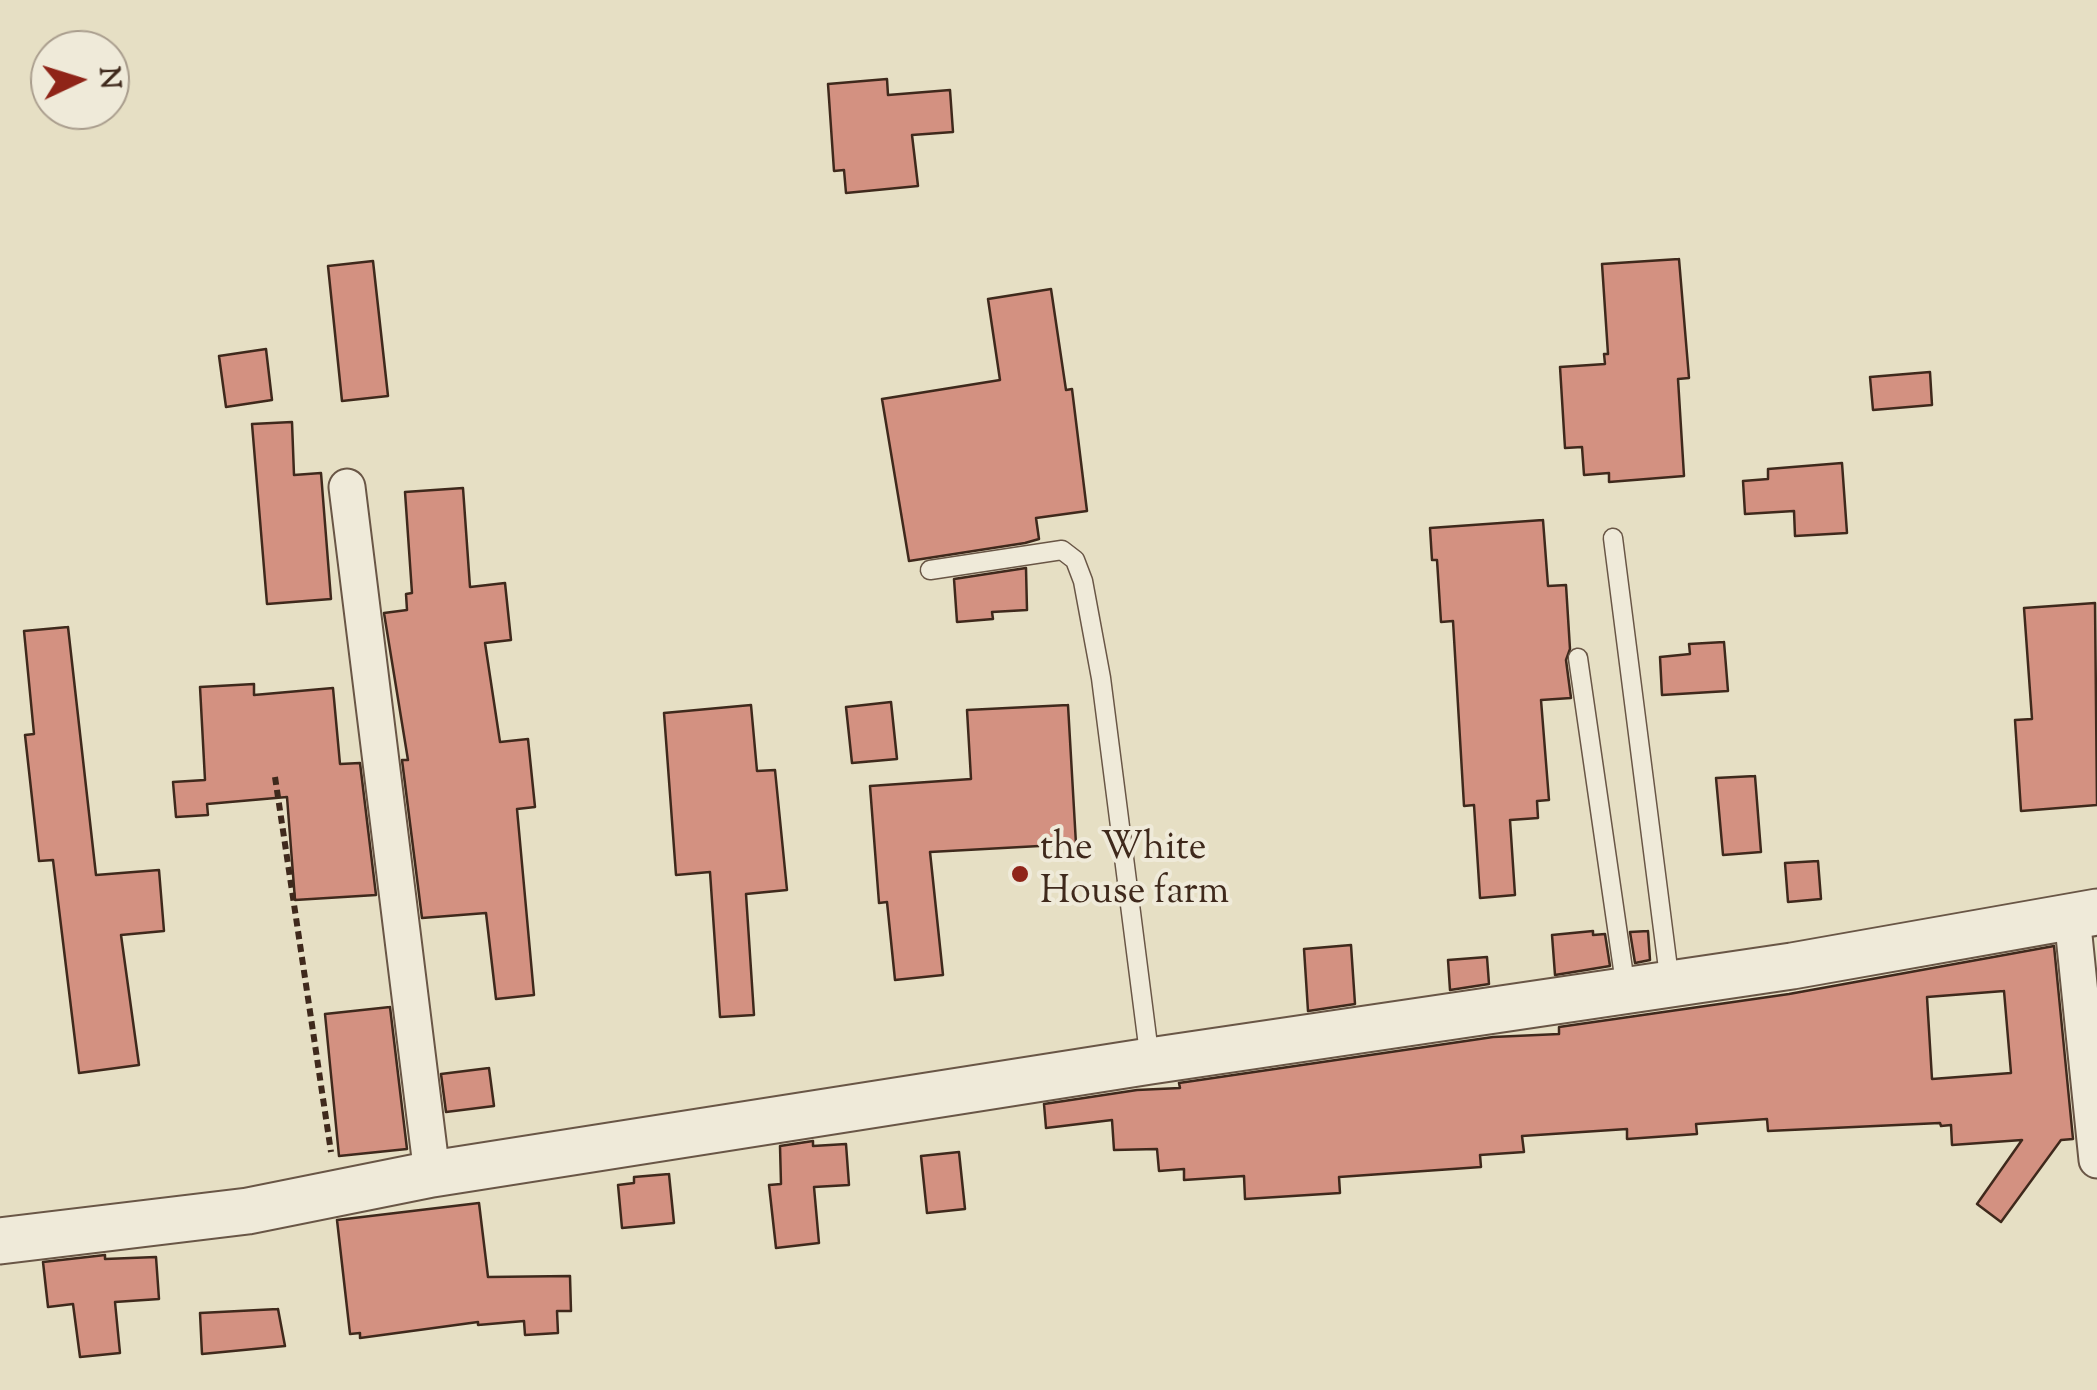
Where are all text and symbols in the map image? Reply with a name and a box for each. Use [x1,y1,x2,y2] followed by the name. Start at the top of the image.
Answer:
[30,30,130,130] north arrow
[87,65,129,91] text: N
[1040,829,1229,918] place label: the White House farm
[1009,863,1031,885] marker: the White House farm

